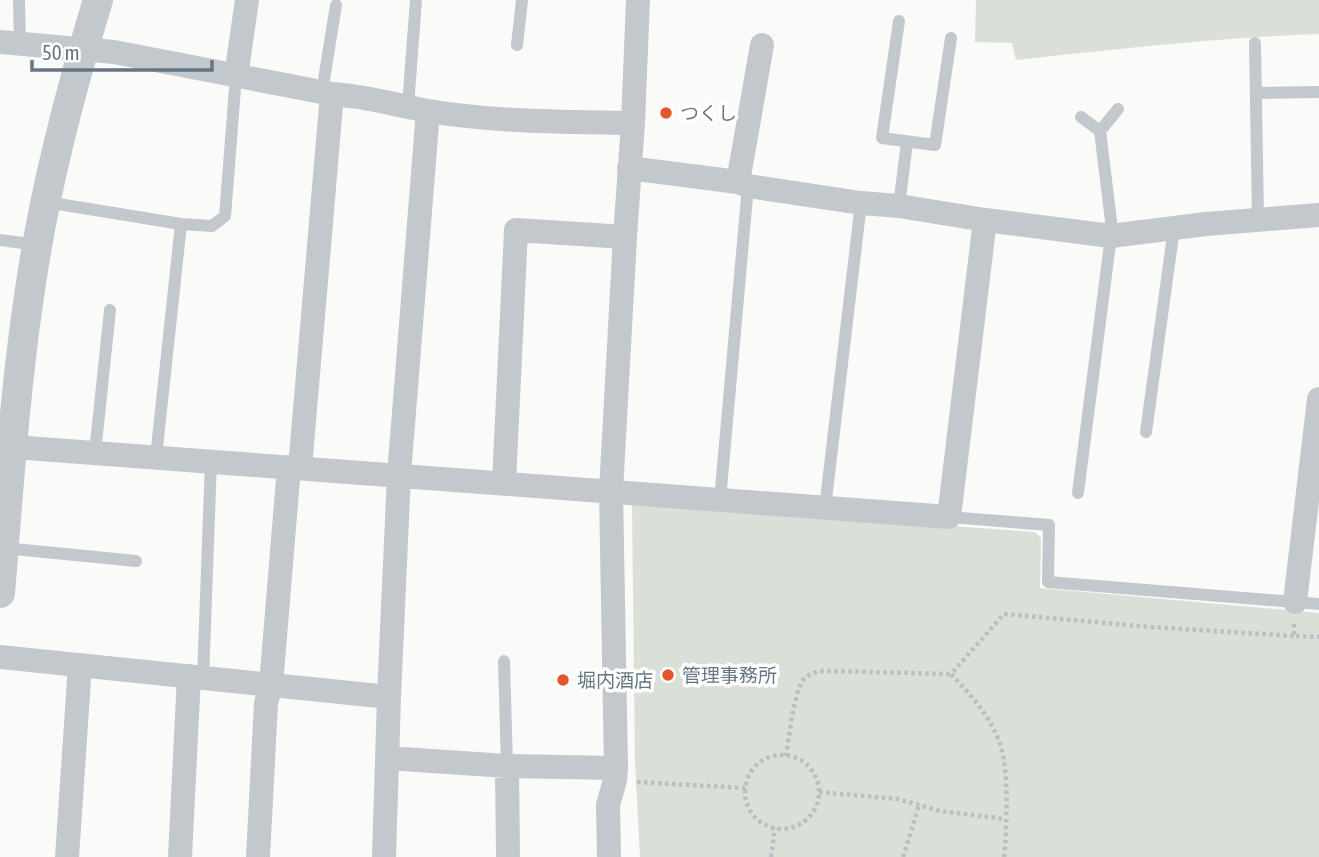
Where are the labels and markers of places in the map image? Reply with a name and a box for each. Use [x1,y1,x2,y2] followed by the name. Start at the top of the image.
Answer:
[680,102,737,124] place label: つくし
[658,105,674,121] marker: つくし
[682,664,777,686] place label: 管理事務所
[660,667,676,683] marker: 管理事務所
[577,669,653,691] place label: 堀内酒店
[555,672,571,688] marker: 堀内酒店

